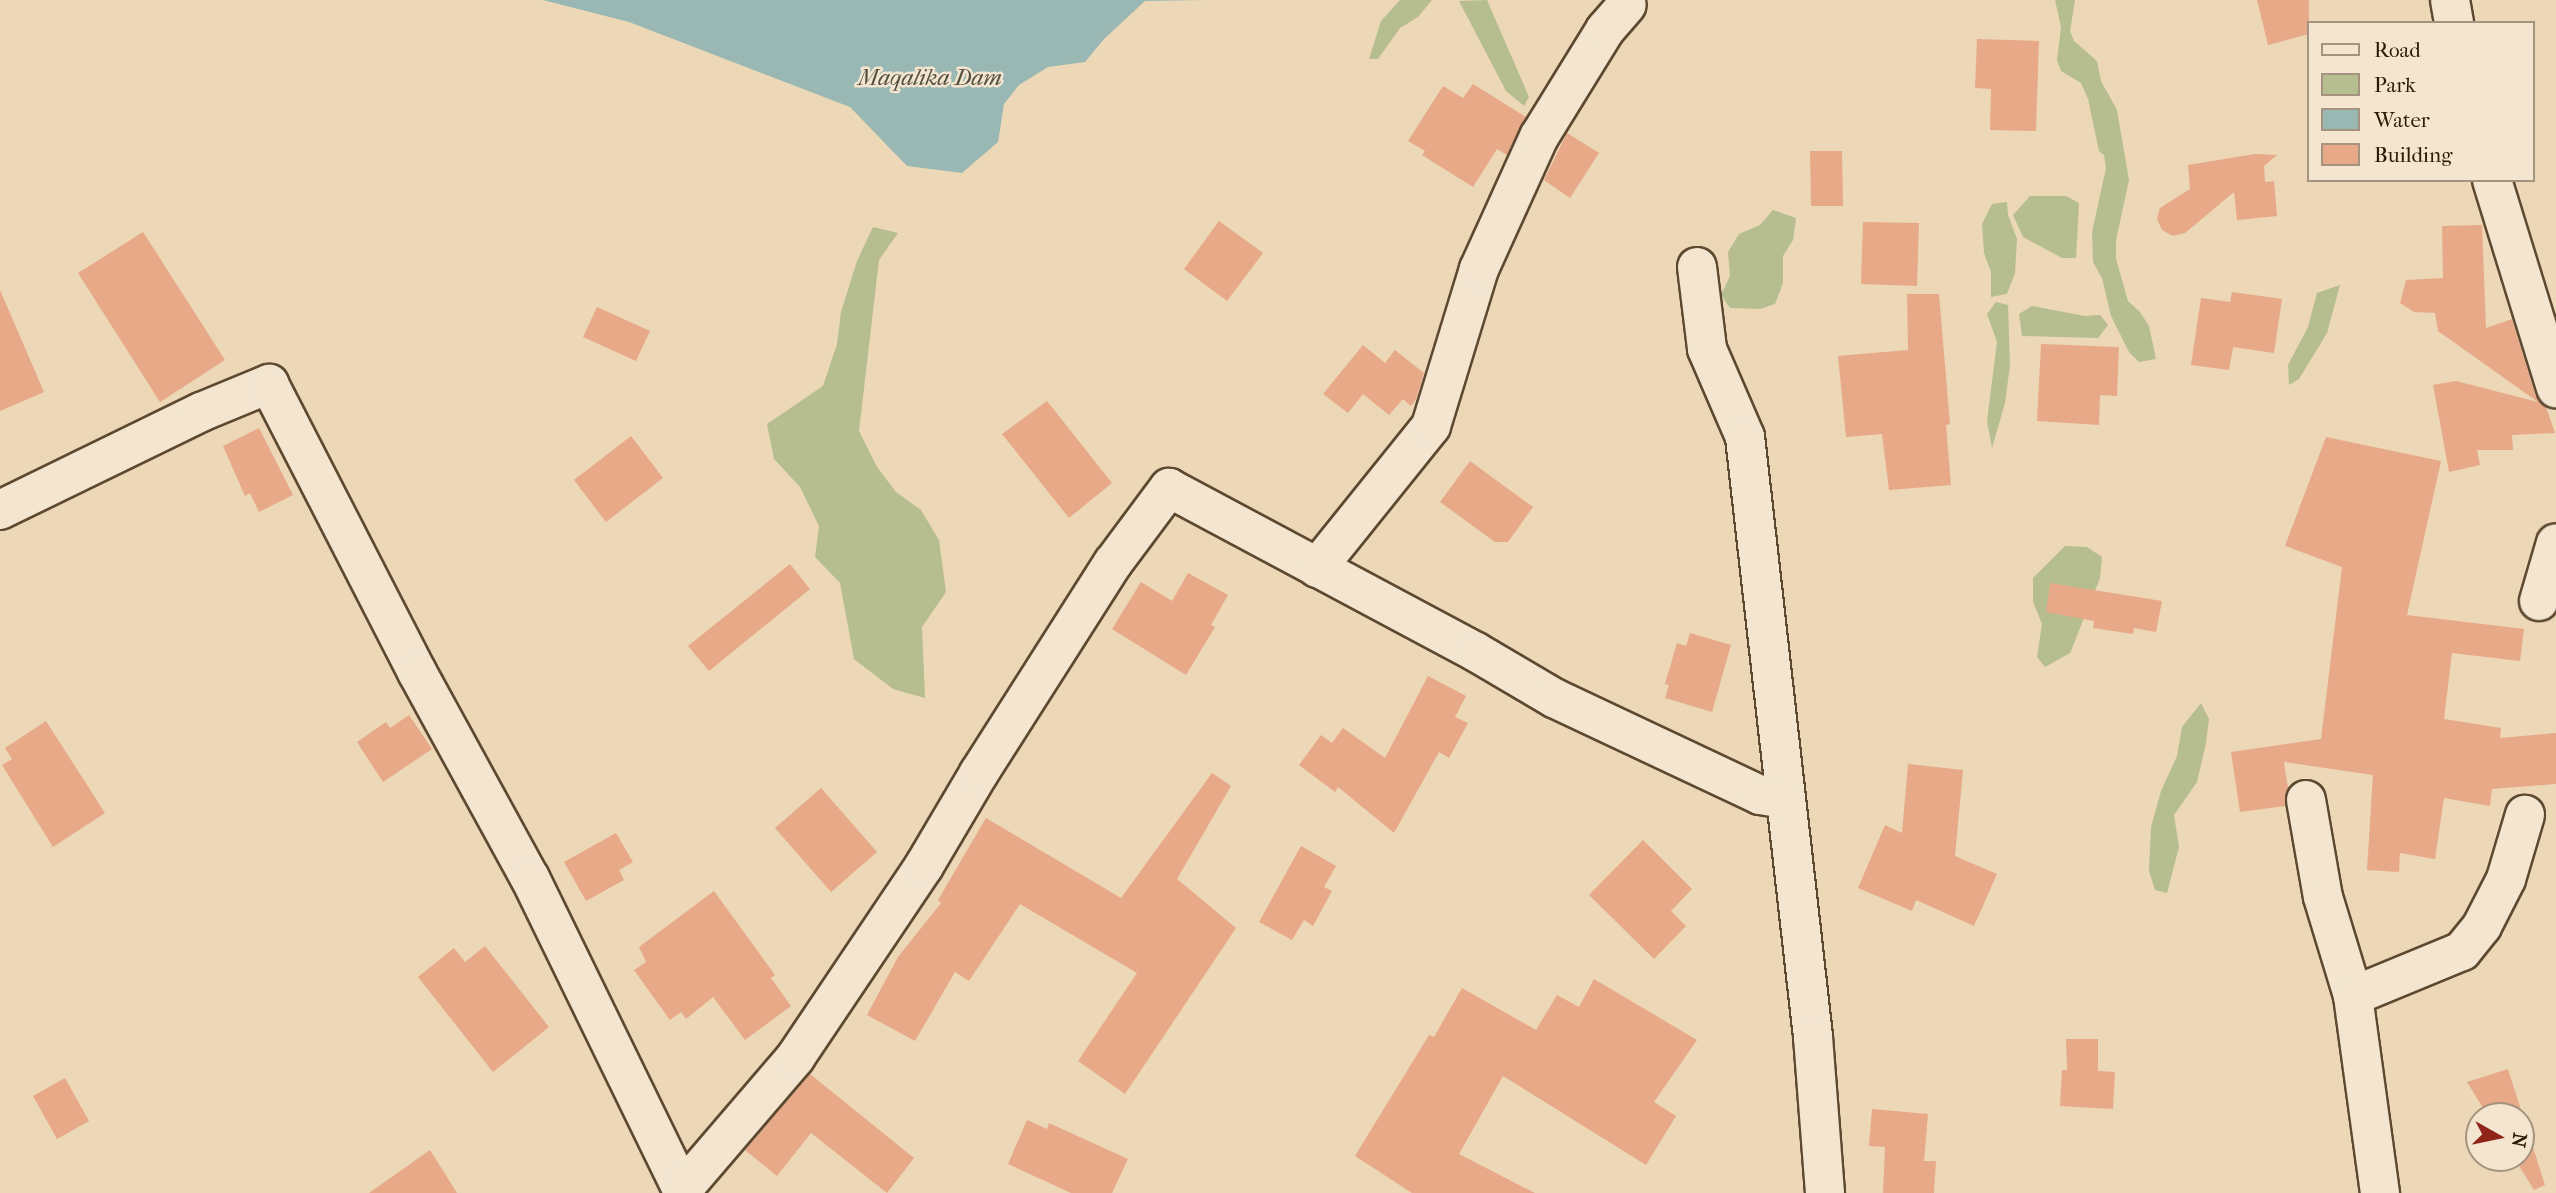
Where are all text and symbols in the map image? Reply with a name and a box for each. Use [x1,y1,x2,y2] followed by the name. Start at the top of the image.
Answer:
[2308,21,2535,182] legend
[2374,38,2421,62] text: Road
[858,64,1002,92] water label: Maqalika Dam
[2374,73,2416,97] text: Park
[2374,108,2430,132] text: Water
[2374,143,2452,167] text: Building
[2465,1102,2535,1172] north arrow
[2507,1131,2531,1149] text: N

